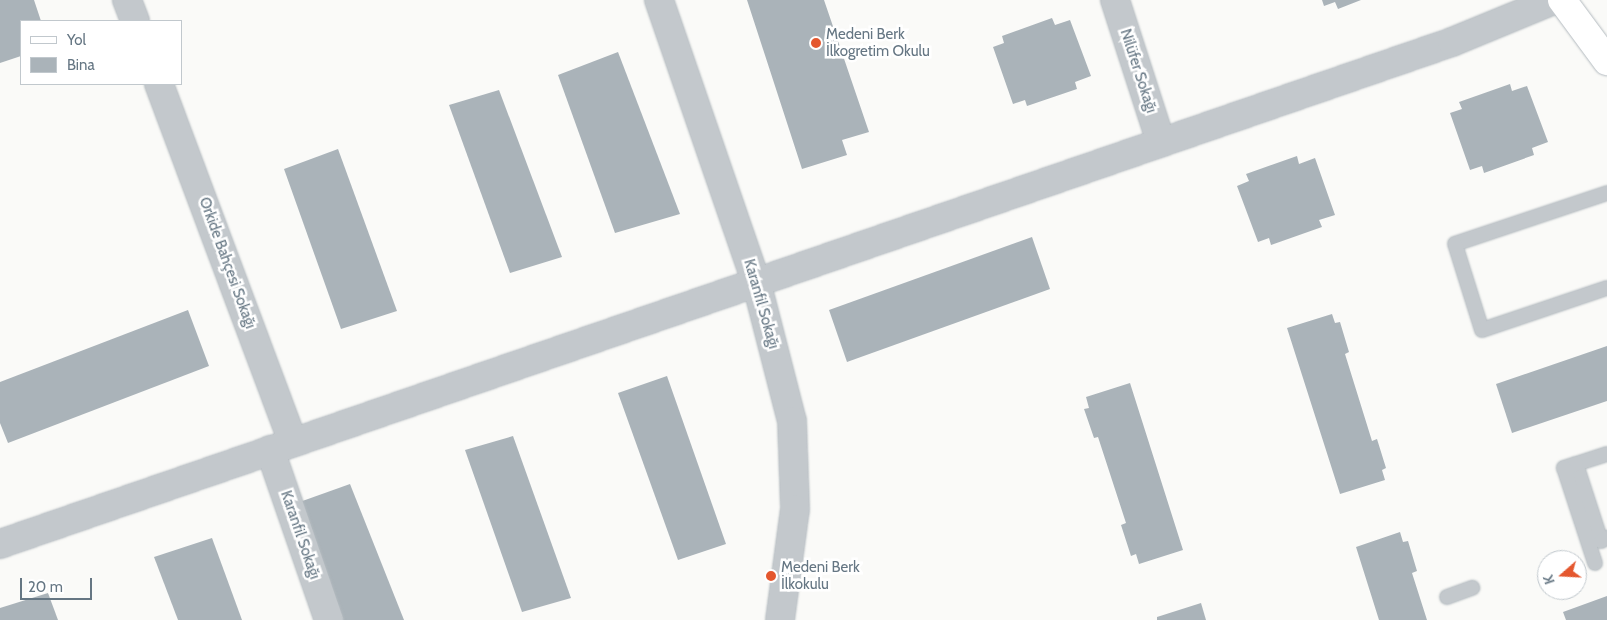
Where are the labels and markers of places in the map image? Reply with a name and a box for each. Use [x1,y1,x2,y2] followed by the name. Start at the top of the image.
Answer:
[826,25,930,60] place label: Medeni Berk İlkogretim Okulu
[810,37,822,49] marker: Medeni Berk İlkogretim Okulu
[781,558,860,593] place label: Medeni Berk İlkokulu
[765,570,777,582] marker: Medeni Berk İlkokulu

